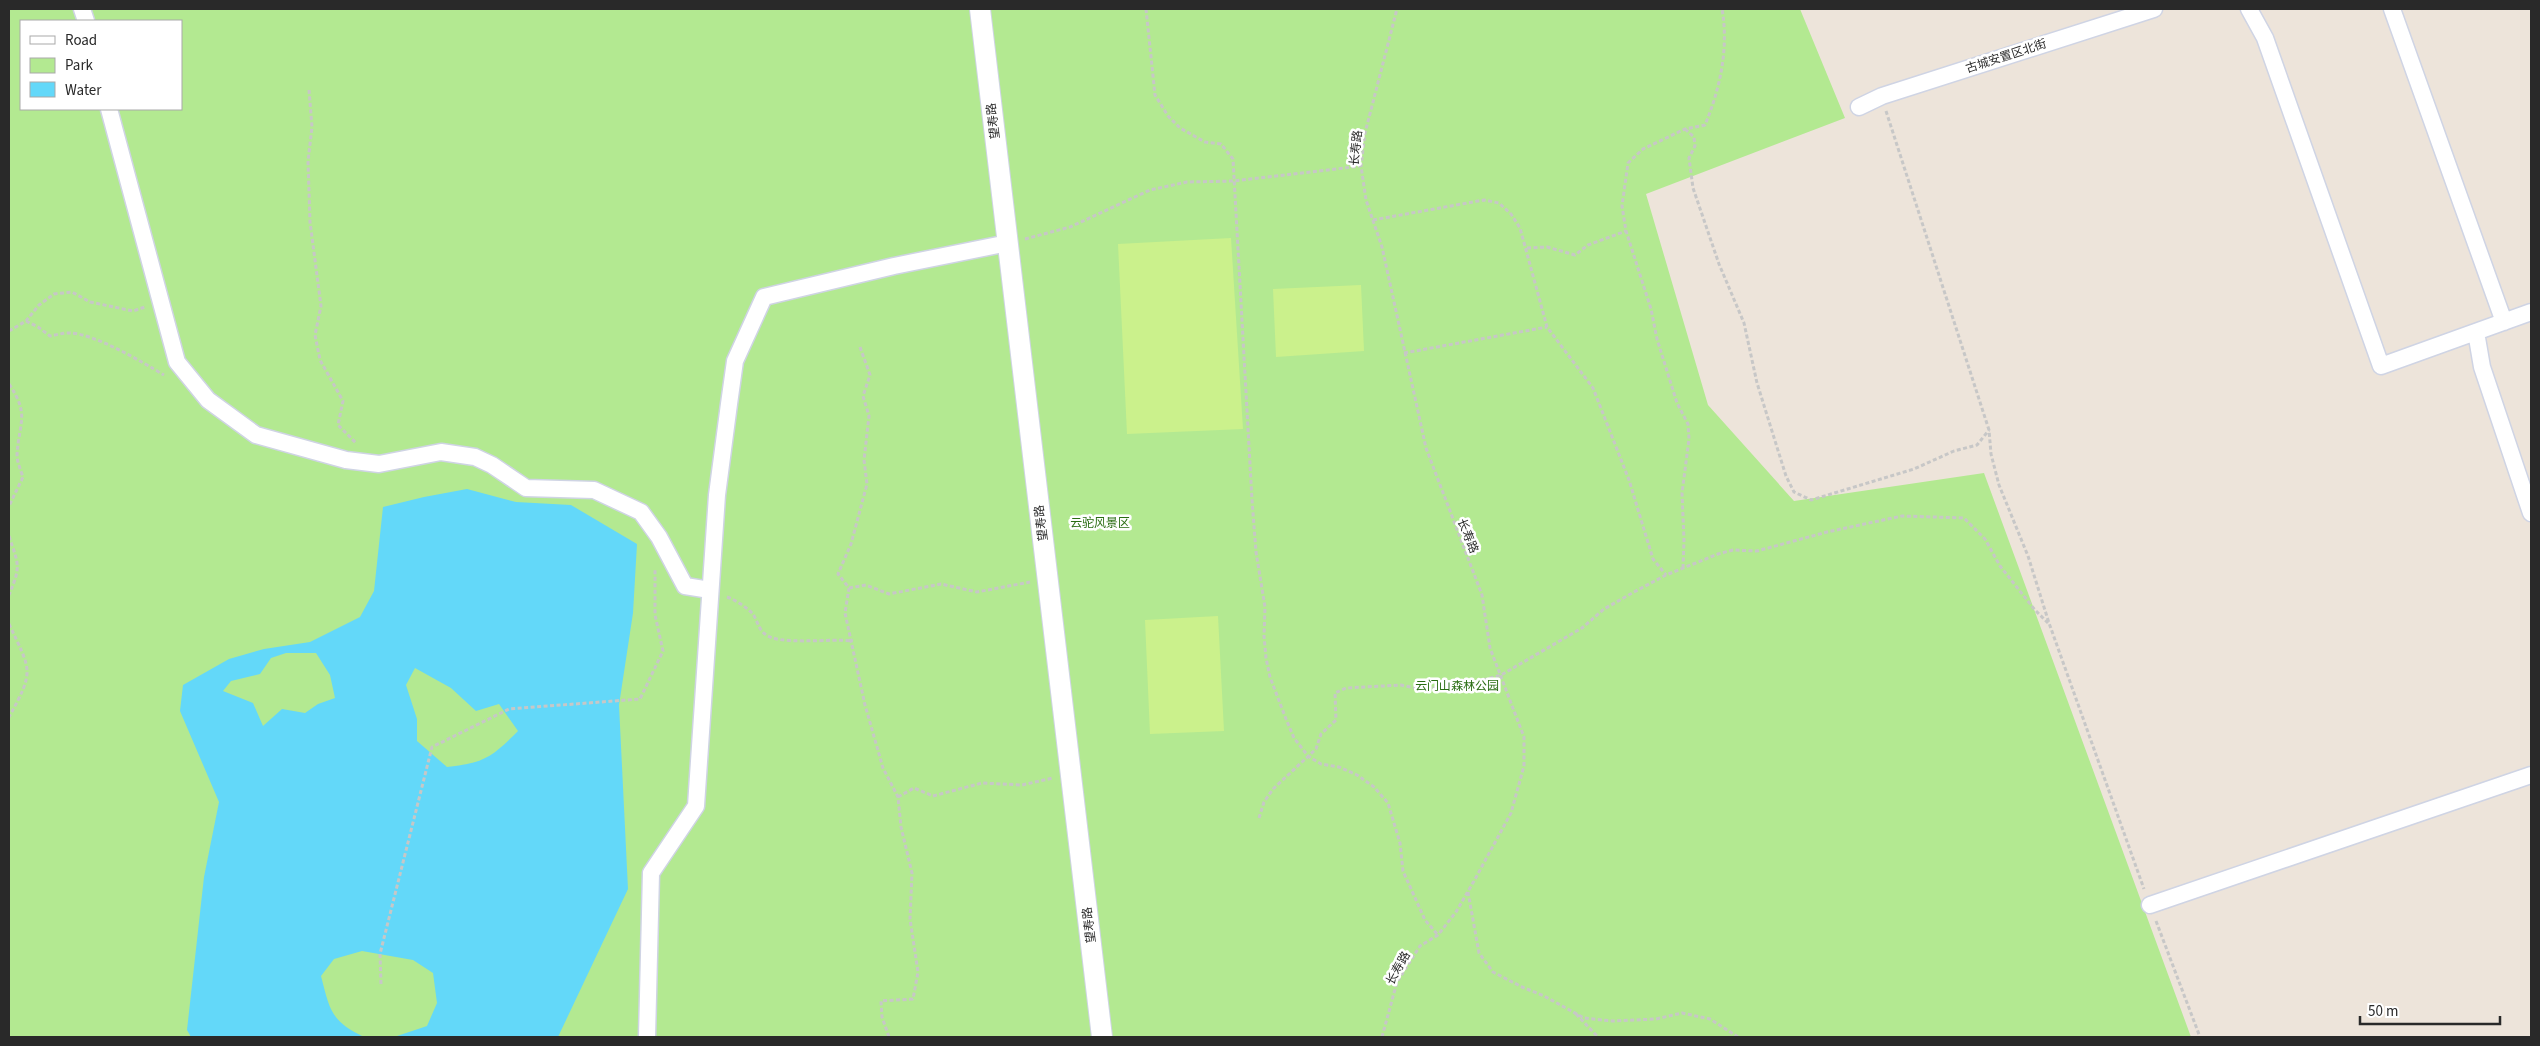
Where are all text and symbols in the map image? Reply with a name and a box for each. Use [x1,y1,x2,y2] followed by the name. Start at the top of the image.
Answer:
[20,20,182,110] legend
[65,30,97,51] text: Road
[1964,35,2049,78] street label: 古城安置区北街
[65,55,94,76] text: Park
[65,80,102,101] text: Water
[983,102,1004,140] street label: 望寿路
[1346,129,1367,167] street label: 长寿路
[1031,504,1052,542] street label: 望寿路
[1070,515,1130,532] park label: 云驼风景区
[1453,516,1482,556] street label: 长寿路
[1415,678,1499,695] park label: 云门山森林公园
[1079,906,1100,944] street label: 望寿路
[1382,948,1415,988] street label: 长寿路
[2360,994,2500,1026] scale bar
[2368,1001,2398,1022] text: 50 m

